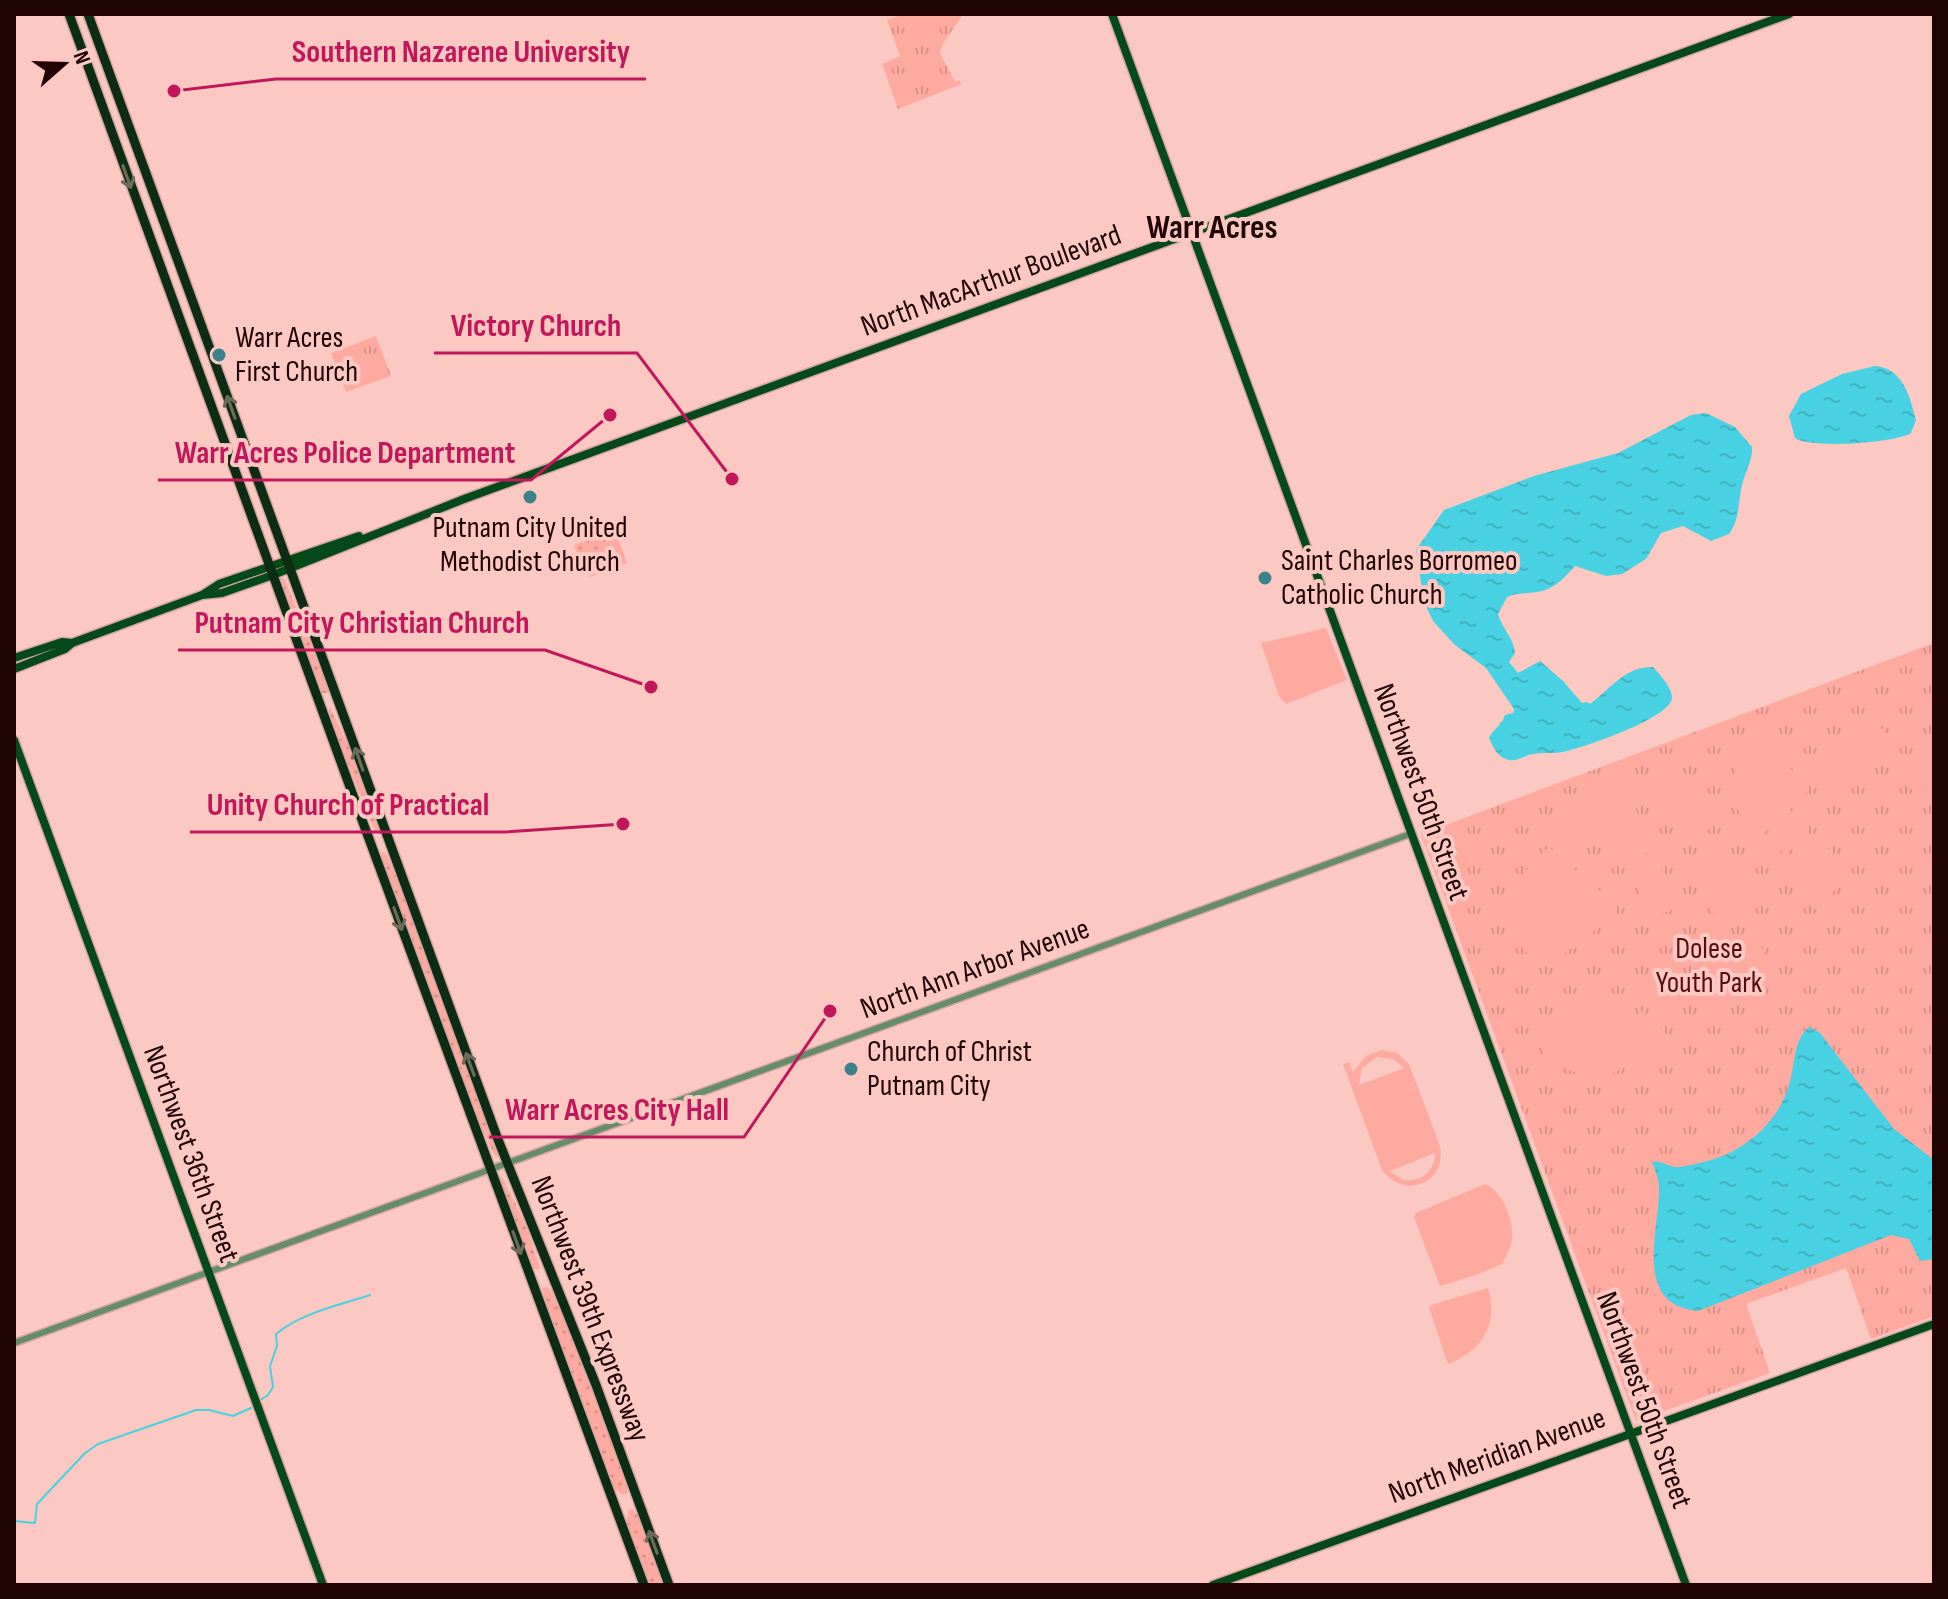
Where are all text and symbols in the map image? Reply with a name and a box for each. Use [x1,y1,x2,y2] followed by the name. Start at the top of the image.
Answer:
[276,23,646,79] callout: Southern Nazarene University
[24,24,104,104] north arrow
[292,33,630,72] text: Southern Nazarene University
[67,48,96,68] text: N
[121,164,135,189] one-way arrow
[1146,207,1278,248] district label: Warr Acres
[856,217,1126,345] street label: North MacArthur Boulevard
[434,297,637,353] callout: Victory Church
[451,307,621,346] text: Victory Church
[235,320,358,390] place label: Warr Acres First Church
[210,346,228,364] marker: Warr Acres First Church
[222,395,237,420] one-way arrow
[158,424,531,480] callout: Warr Acres Police Department
[175,434,515,473] text: Warr Acres Police Department
[521,488,539,506] marker: Putnam City United Methodist Church
[432,510,628,580] place label: Putnam City United Methodist Church
[1281,543,1517,613] place label: Saint Charles Borromeo Catholic Church
[1256,569,1274,587] marker: Saint Charles Borromeo Catholic Church
[178,594,545,650] callout: Putnam City Christian Church
[194,604,530,643] text: Putnam City Christian Church
[1365,679,1477,905] street label: Northwest 50th Street
[351,746,366,771] one-way arrow
[190,776,505,832] callout: Unity Church of Practical
[207,786,489,825] text: Unity Church of Practical
[392,906,406,931] one-way arrow
[856,911,1094,1027] street label: North Ann Arbor Avenue
[1656,931,1763,1001] park label: Dolese Youth Park
[867,1034,1032,1104] place label: Church of Christ Putnam City
[135,1041,247,1267] street label: Northwest 36th Street
[462,1052,476,1076] one-way arrow
[842,1060,860,1078] marker: Church of Christ Putnam City
[489,1081,744,1137] callout: Warr Acres City Hall
[505,1091,729,1130] text: Warr Acres City Hall
[523,1171,657,1447] street label: Northwest 39th Expressway
[511,1230,525,1255] one-way arrow
[1588,1287,1700,1513] street label: Northwest 50th Street
[1384,1400,1610,1512] street label: North Meridian Avenue
[645,1530,659,1555] one-way arrow

